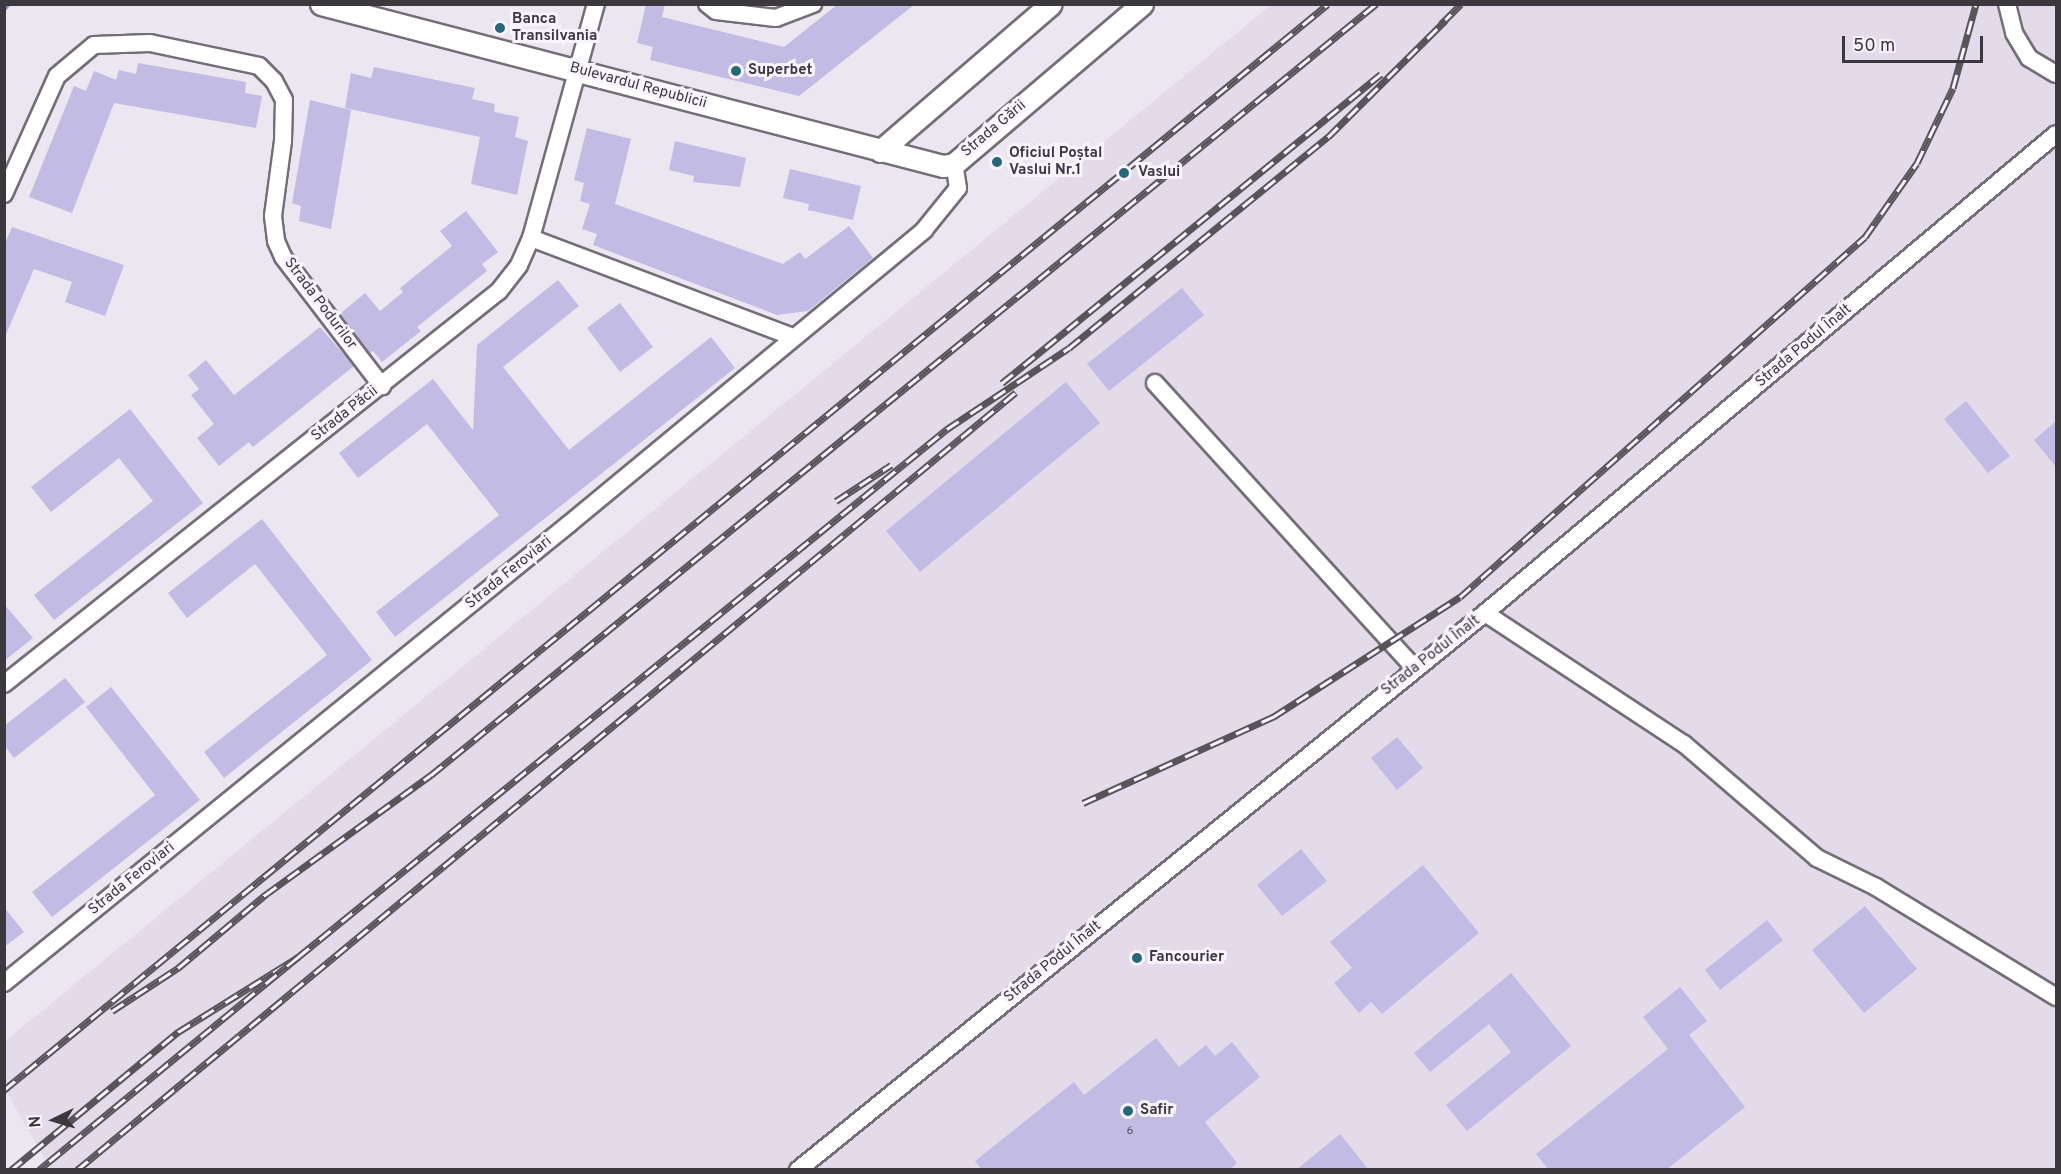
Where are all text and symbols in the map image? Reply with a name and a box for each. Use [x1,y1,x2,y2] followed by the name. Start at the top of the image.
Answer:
[512,10,597,45] place label: Banca Transilvania
[493,21,507,35] marker: Banca Transilvania
[1845,24,1986,62] scale bar
[1853,35,1895,58] text: 50 m
[567,59,709,113] street label: Bulevardul Republicii
[748,62,812,80] place label: Superbet
[729,64,743,78] marker: Superbet
[958,97,1030,161] street label: Strada Gării
[1009,144,1102,179] place label: Oficiul Poștal Vaslui Nr.1
[990,155,1004,169] marker: Oficiul Poștal Vaslui Nr.1
[1115,164,1133,182] marker: Vaslui
[1138,164,1180,182] place label: Vaslui
[280,255,360,353] street label: Strada Podurilor
[1752,301,1856,391] street label: Strada Podul Înalt
[308,382,382,446] street label: Strada Păcii
[462,533,556,613] street label: Strada Feroviari
[1378,612,1484,700] street label: Strada Podul Înalt
[85,839,179,919] street label: Strada Feroviari
[1001,917,1105,1007] street label: Strada Podul Înalt
[1149,949,1224,967] place label: Fancourier
[1130,951,1144,965] marker: Fancourier
[24,1090,84,1150] north arrow
[1140,1102,1173,1120] place label: Safir
[1121,1104,1135,1118] marker: Safir
[26,1115,47,1128] text: N
[1126,1125,1134,1139] house number: 6

